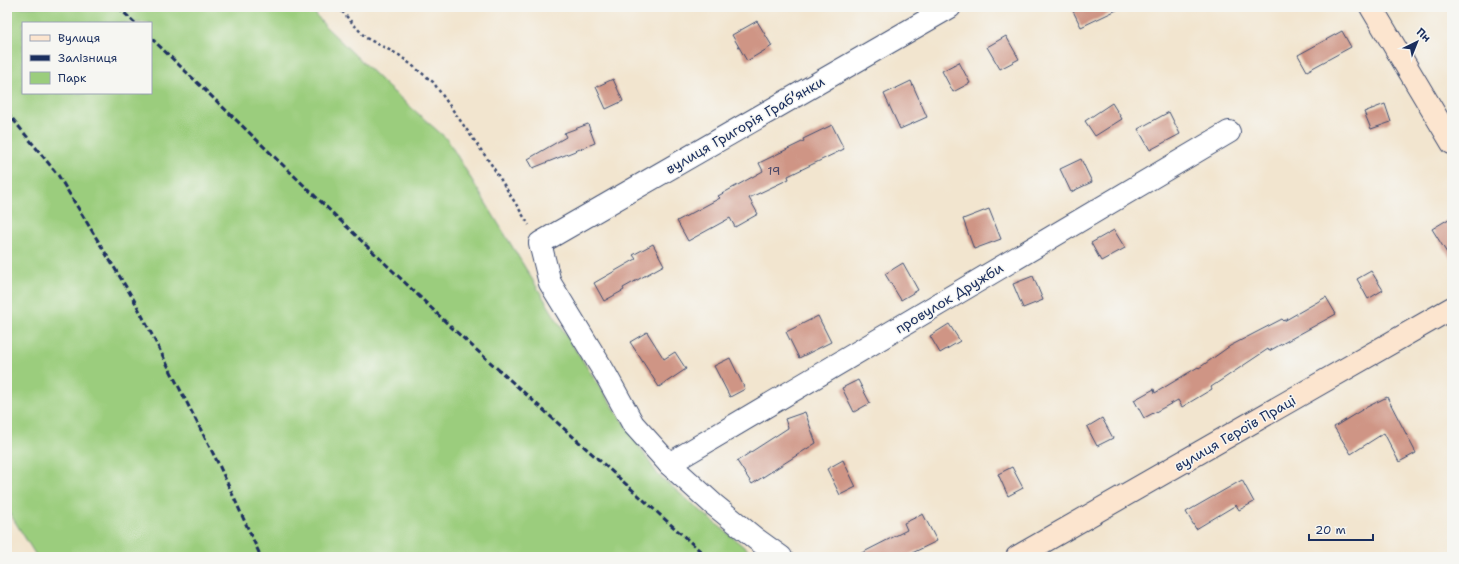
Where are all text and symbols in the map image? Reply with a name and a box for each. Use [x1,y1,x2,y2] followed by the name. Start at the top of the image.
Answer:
[22,22,152,94] legend
[1397,22,1437,62] north arrow
[1413,25,1434,45] text: Пн
[58,30,100,46] text: Вулиця
[58,50,117,66] text: Залізниця
[58,70,87,86] text: Парк
[662,72,828,178] street label: вулиця Григорія Грабʼянки
[768,163,780,179] house number: 19
[892,259,1006,337] street label: провулок Дружби
[1171,391,1299,475] street label: вулиця Героїв Праці
[1309,516,1373,542] scale bar
[1315,522,1346,538] text: 20 m

